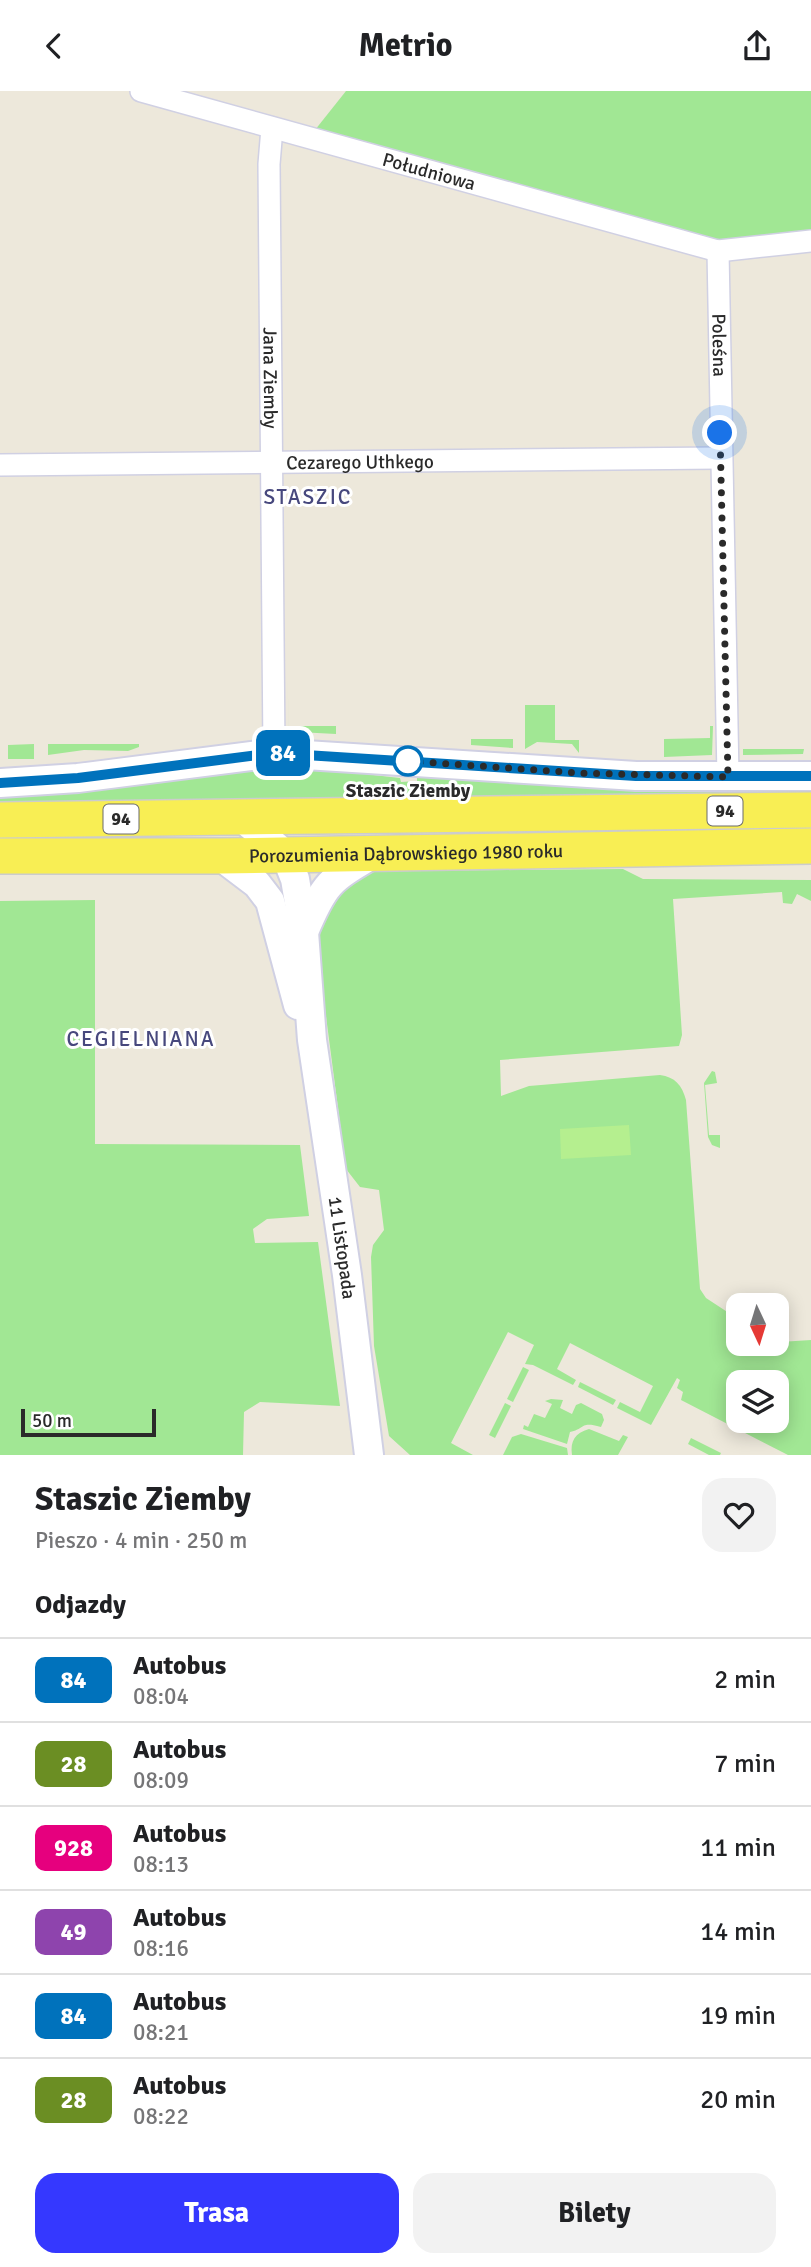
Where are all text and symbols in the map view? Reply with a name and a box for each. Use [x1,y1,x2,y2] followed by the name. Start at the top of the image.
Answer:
[358,26,453,65] text: Metrio
[35,27,73,65] icon: back
[738,27,776,65] icon: share
[380,148,478,196] street label: Południowa
[706,313,731,377] street label: Poleśna
[257,327,282,429] street label: Jana Ziemby
[702,415,737,450] your location
[286,450,434,475] street label: Cezarego Uthkego
[264,484,352,510] district label: STASZIC
[252,730,314,776] line badge: 84
[270,738,296,768] text: 84
[393,746,423,776] marker: Staszic Ziemby
[346,779,471,803] place label: Staszic Ziemby
[708,797,742,825] road number: 94
[104,805,138,833] road number: 94
[249,839,563,869] street label: Porozumienia Dąbrowskiego 1980 roku
[66,1026,216,1052] district label: CEGIELNIANA
[322,1195,361,1301] street label: 11 Listopada
[726,1293,789,1356] north arrow
[726,1293,789,1433] map controls
[726,1370,789,1433] button: layers
[21,1406,156,1438] scale bar
[32,1409,72,1433] text: 50 m
[702,1478,776,1552] button: heart
[35,1479,251,1520] text: Staszic Ziemby
[35,1526,247,1555] text: Pieszo · 4 min · 250 m
[35,1589,126,1621] text: Odjazdy
[133,1650,226,1682] text: Autobus
[714,1664,776,1696] text: 2 min
[61,1665,86,1695] text: 84
[133,1682,189,1711] text: 08:04
[133,1734,226,1766] text: Autobus
[714,1748,776,1780] text: 7 min
[61,1749,86,1779] text: 28
[133,1766,189,1795] text: 08:09
[133,1818,226,1850] text: Autobus
[700,1832,776,1864] text: 11 min
[54,1833,93,1863] text: 928
[133,1850,189,1879] text: 08:13
[133,1902,226,1934] text: Autobus
[700,1916,776,1948] text: 14 min
[61,1917,86,1947] text: 49
[133,1934,189,1963] text: 08:16
[133,1986,226,2018] text: Autobus
[700,2000,776,2032] text: 19 min
[61,2001,86,2031] text: 84
[133,2018,189,2047] text: 08:21
[133,2070,226,2102] text: Autobus
[700,2084,776,2116] text: 20 min
[61,2085,86,2115] text: 28
[133,2102,189,2131] text: 08:22
[35,2173,399,2253] button: Trasa
[413,2173,776,2253] button: Bilety

